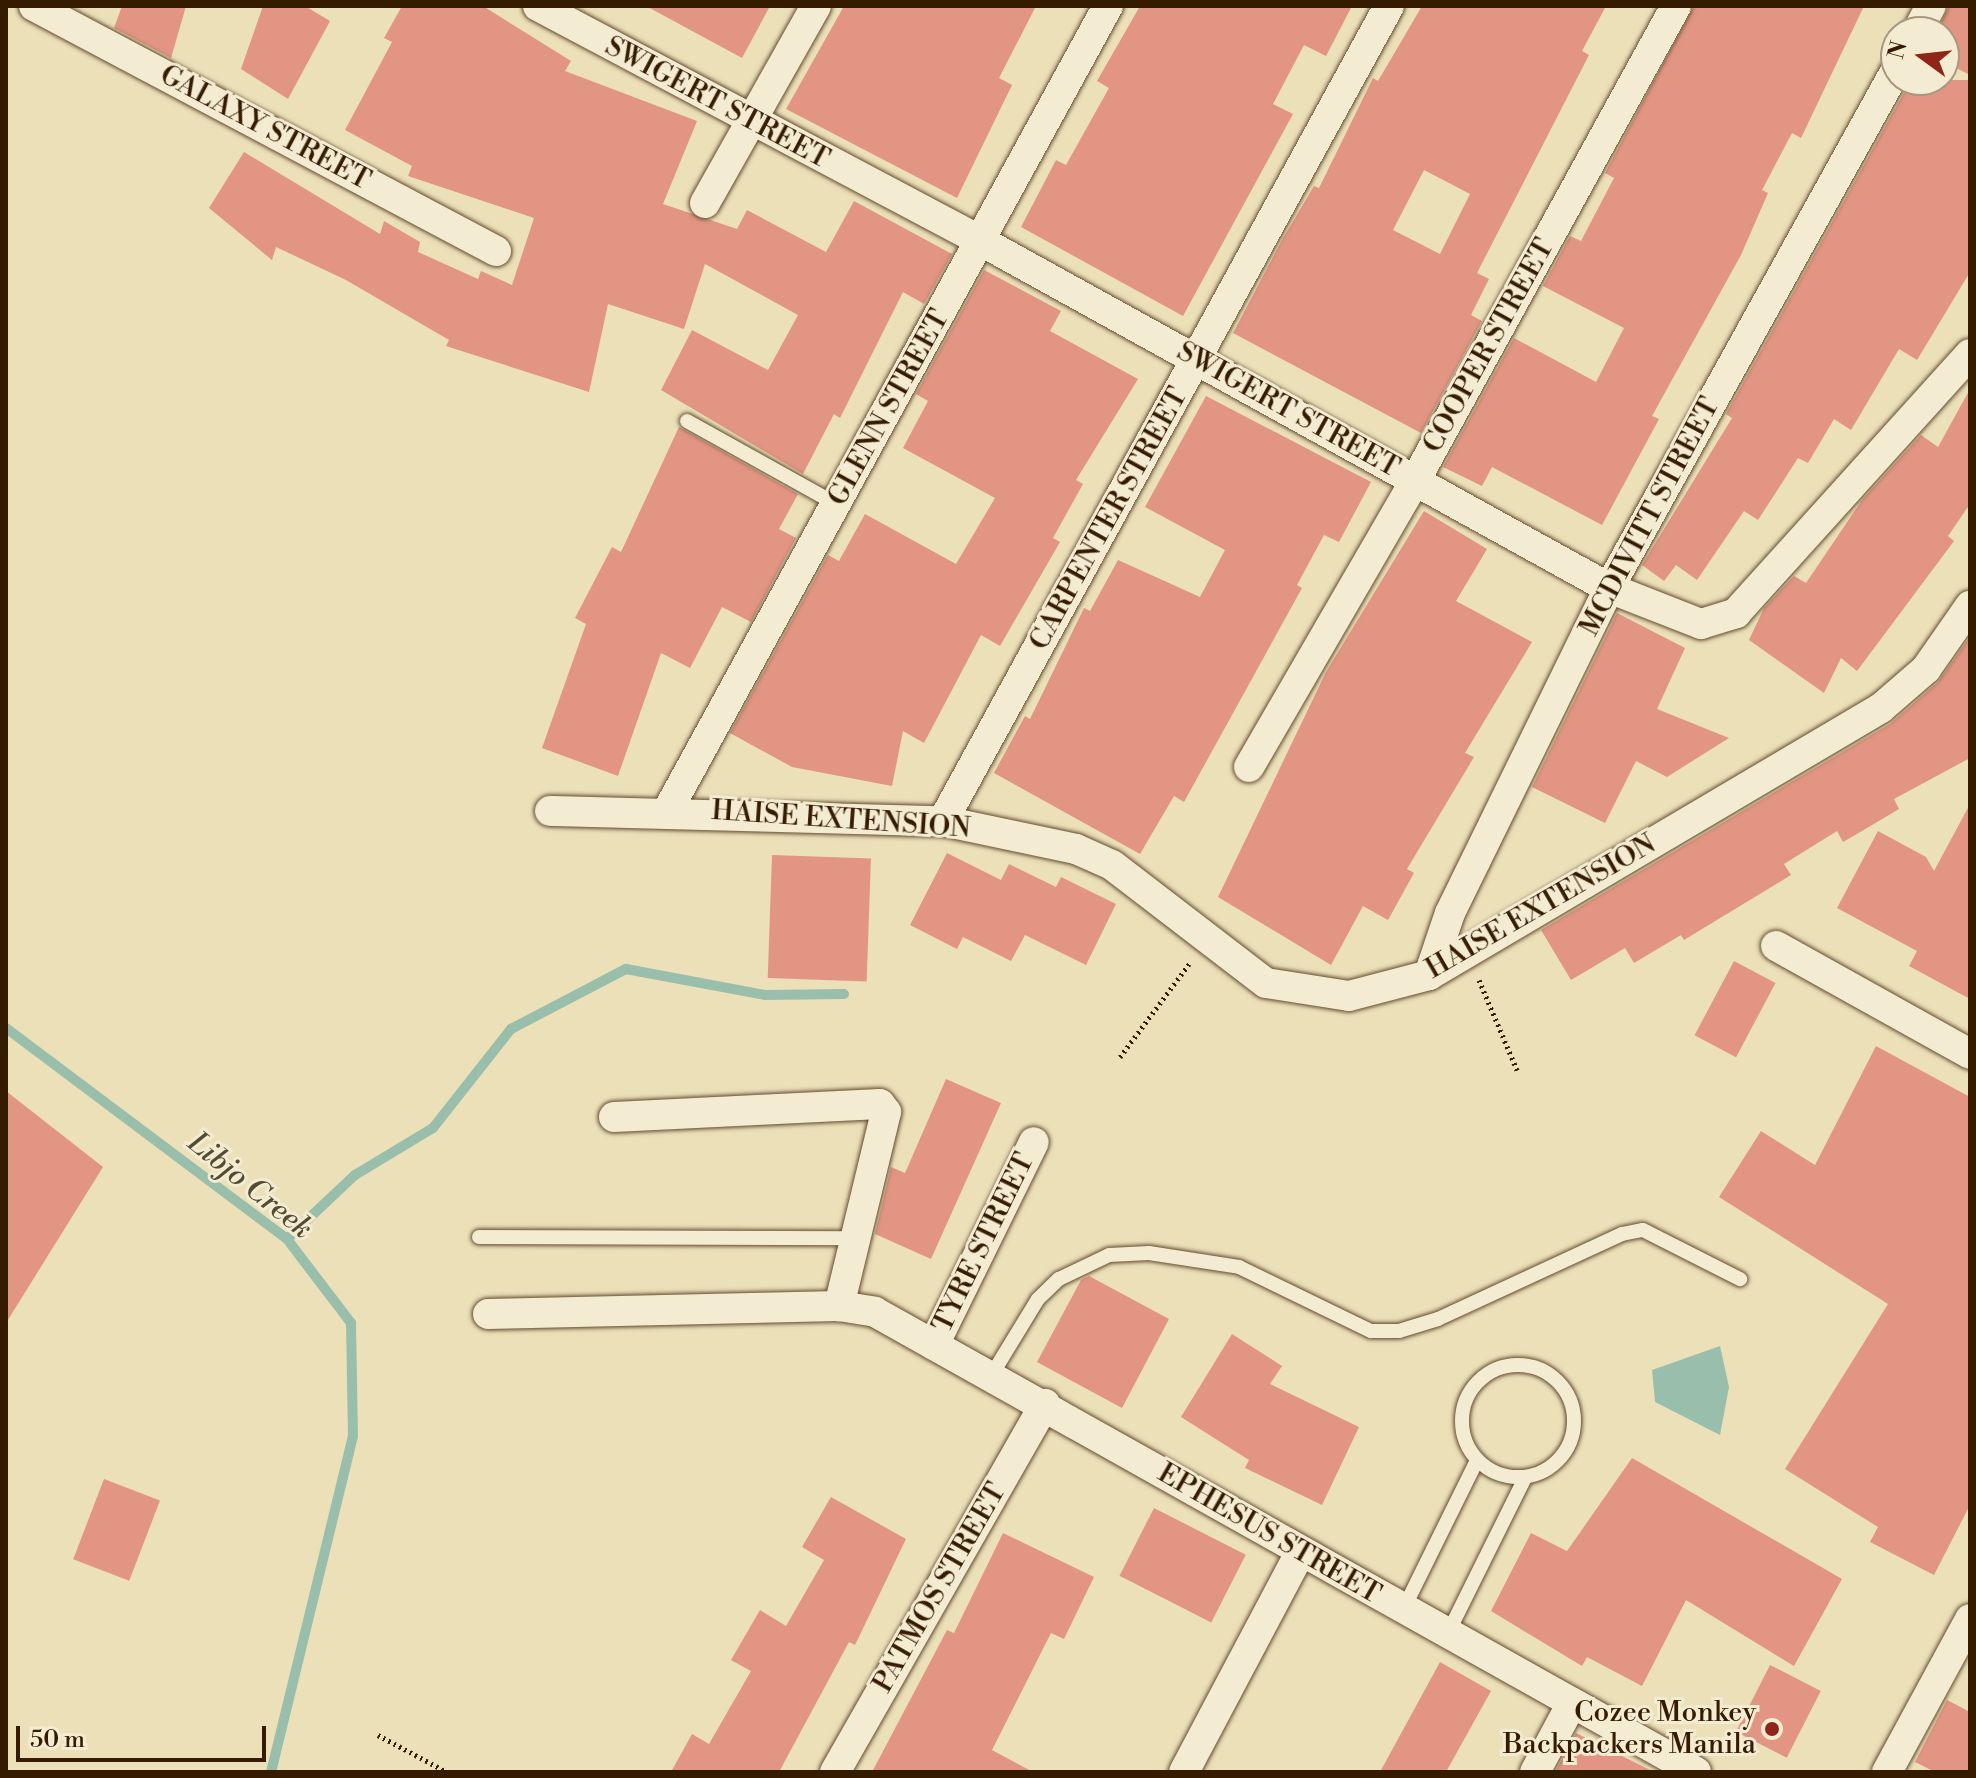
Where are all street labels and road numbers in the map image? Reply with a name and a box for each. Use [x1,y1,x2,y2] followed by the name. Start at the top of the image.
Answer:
[599,30,835,176] street label: SWIGERT STREET
[154,58,376,198] street label: GALAXY STREET
[1416,233,1562,459] street label: COOPER STREET
[821,304,957,512] street label: GLENN STREET
[1171,335,1405,485] street label: SWIGERT STREET
[1023,382,1195,656] street label: CARPENTER STREET
[1573,392,1727,642] street label: MCDIVITT STREET
[710,794,972,846] street label: HAISE EXTENSION
[1420,827,1662,987] street label: HAISE EXTENSION
[926,1148,1042,1338] street label: TYRE STREET
[1152,1457,1386,1611] street label: EPHESUS STREET
[866,1477,1014,1699] street label: PATMOS STREET

